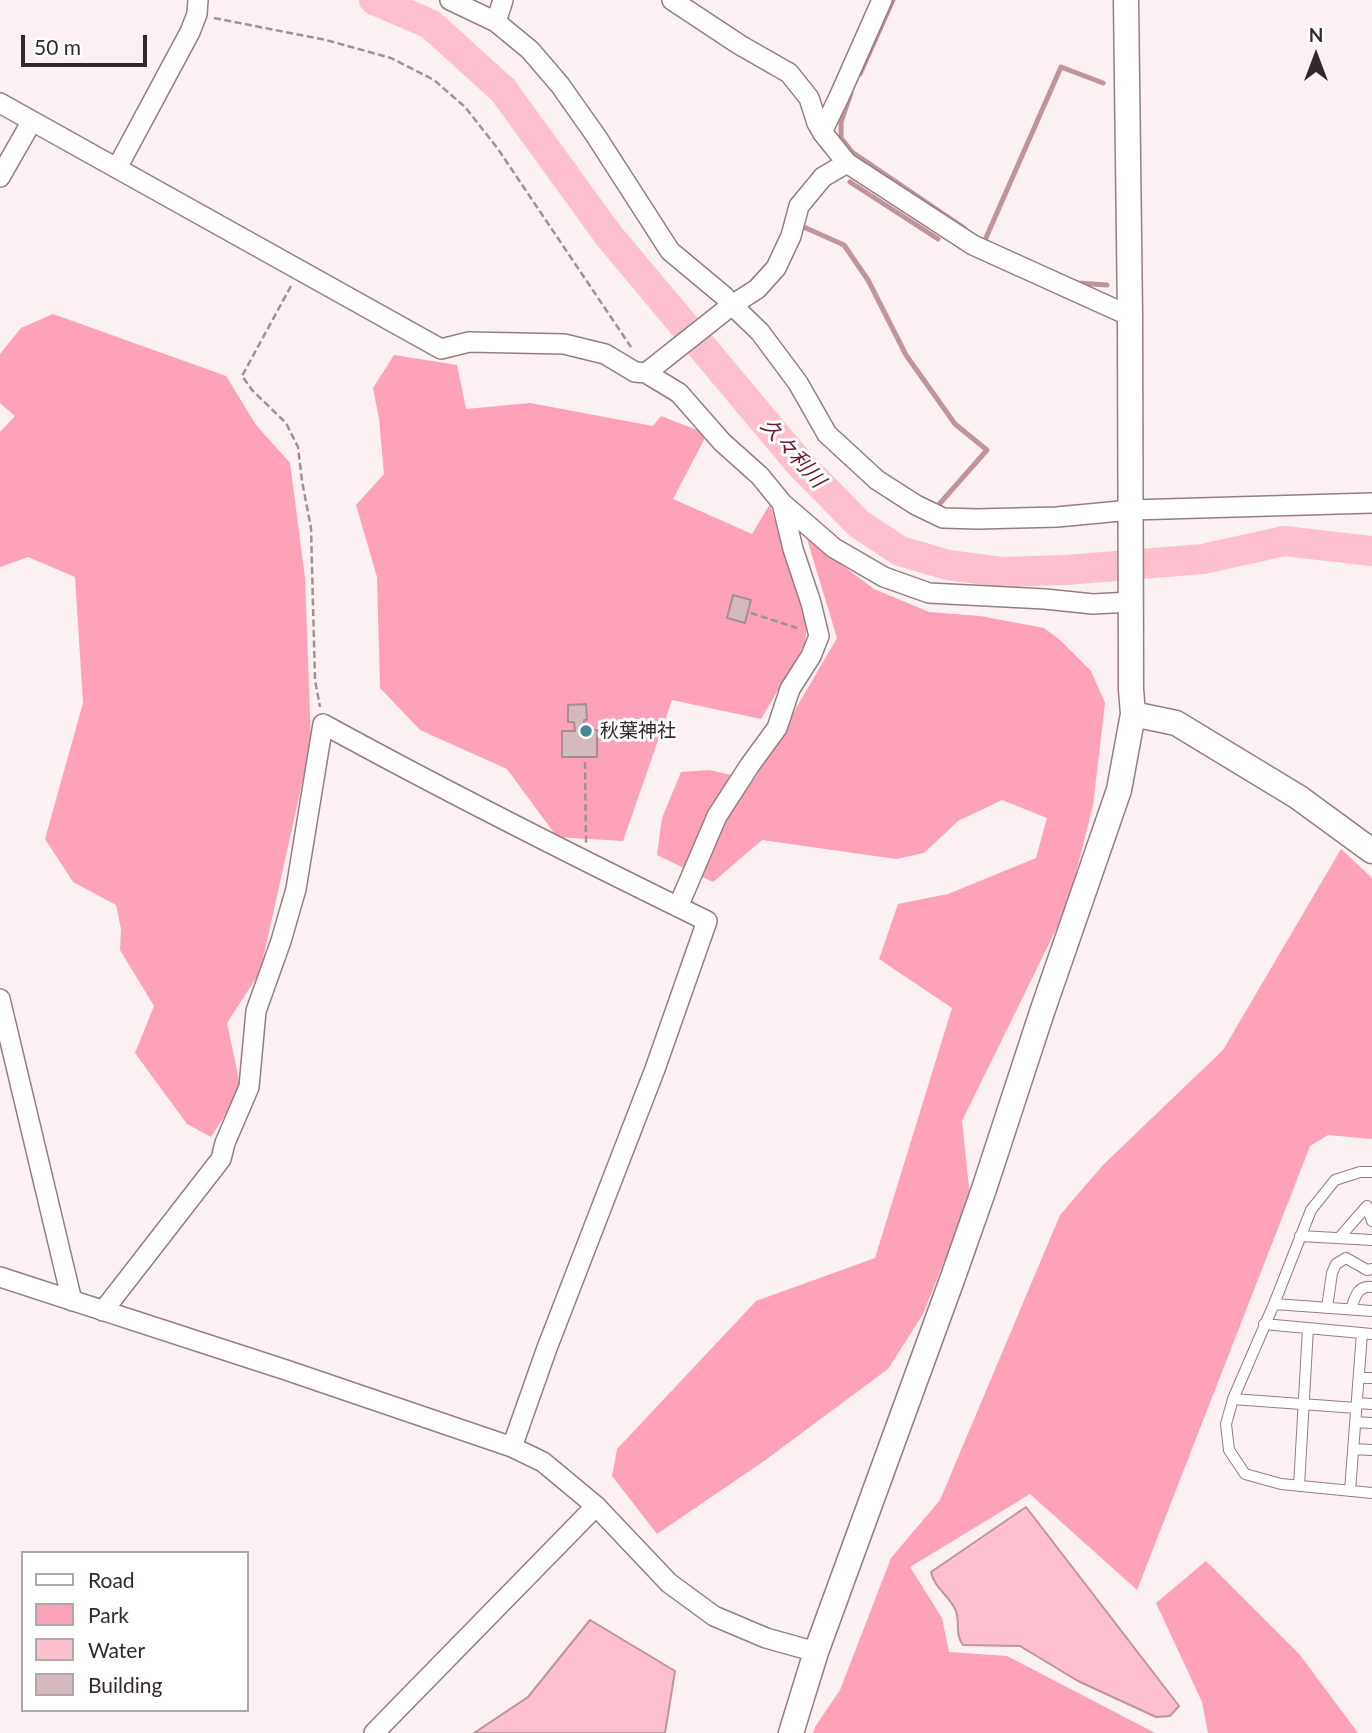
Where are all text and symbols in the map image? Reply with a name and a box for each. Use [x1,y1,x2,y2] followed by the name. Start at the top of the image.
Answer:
[24,21,150,65] scale bar
[1281,21,1351,91] north arrow
[1309,23,1323,46] text: N
[34,34,81,59] text: 50 m
[756,413,830,493] water label: 久々利川
[600,720,676,742] place label: 秋葉神社
[578,723,594,739] marker: 秋葉神社
[21,1551,248,1712] legend
[88,1567,135,1592] text: Road
[88,1602,129,1627] text: Park
[88,1637,145,1662] text: Water
[88,1672,163,1697] text: Building

